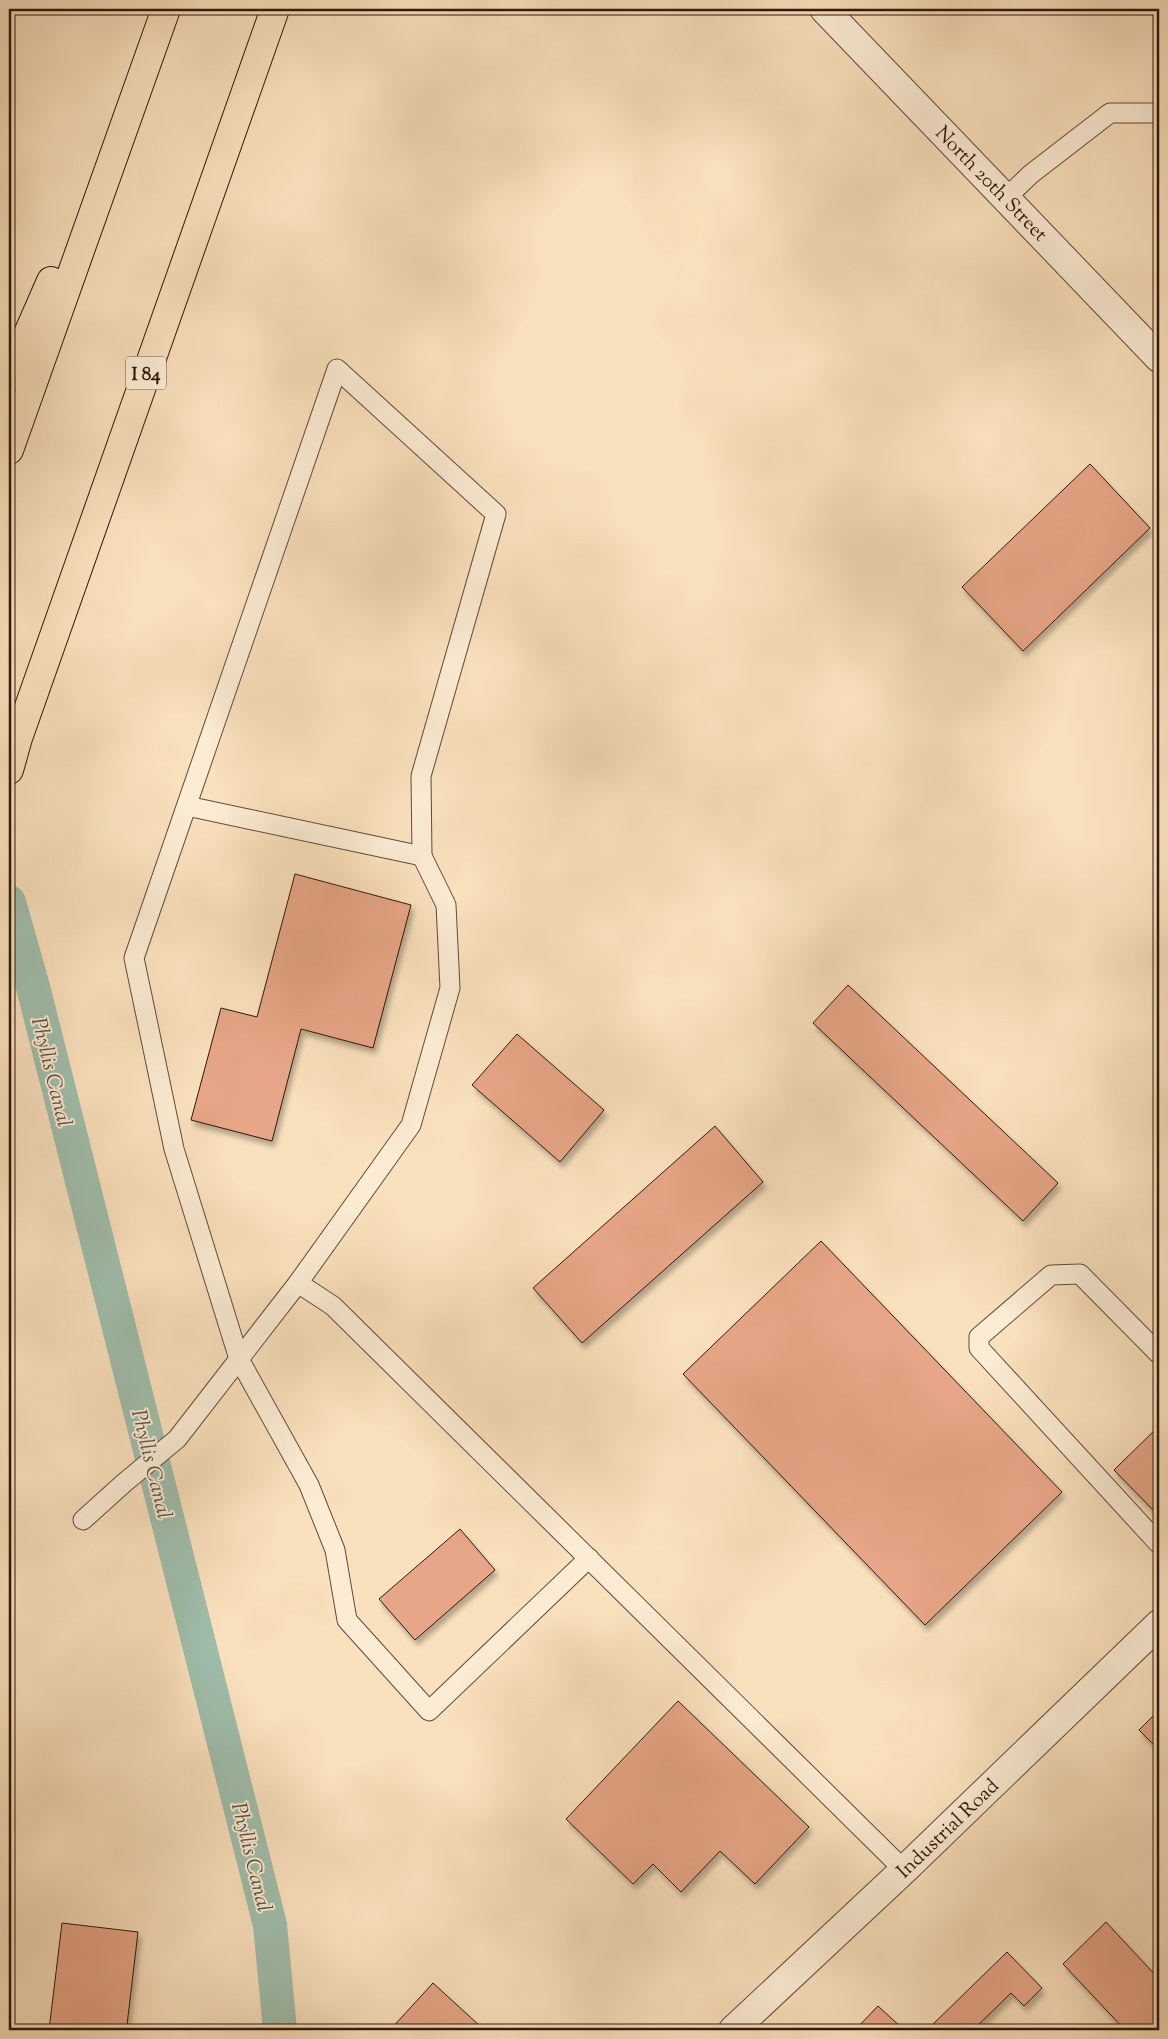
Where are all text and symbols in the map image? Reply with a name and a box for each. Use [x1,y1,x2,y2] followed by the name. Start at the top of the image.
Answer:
[927,120,1053,249] street label: North 20th Street
[126,356,166,389] road number: I 84
[22,1015,78,1130] water label: Phyllis Canal
[122,1407,178,1522] water label: Phyllis Canal
[891,1773,1007,1886] street label: Industrial Road
[222,1800,278,1915] water label: Phyllis Canal

